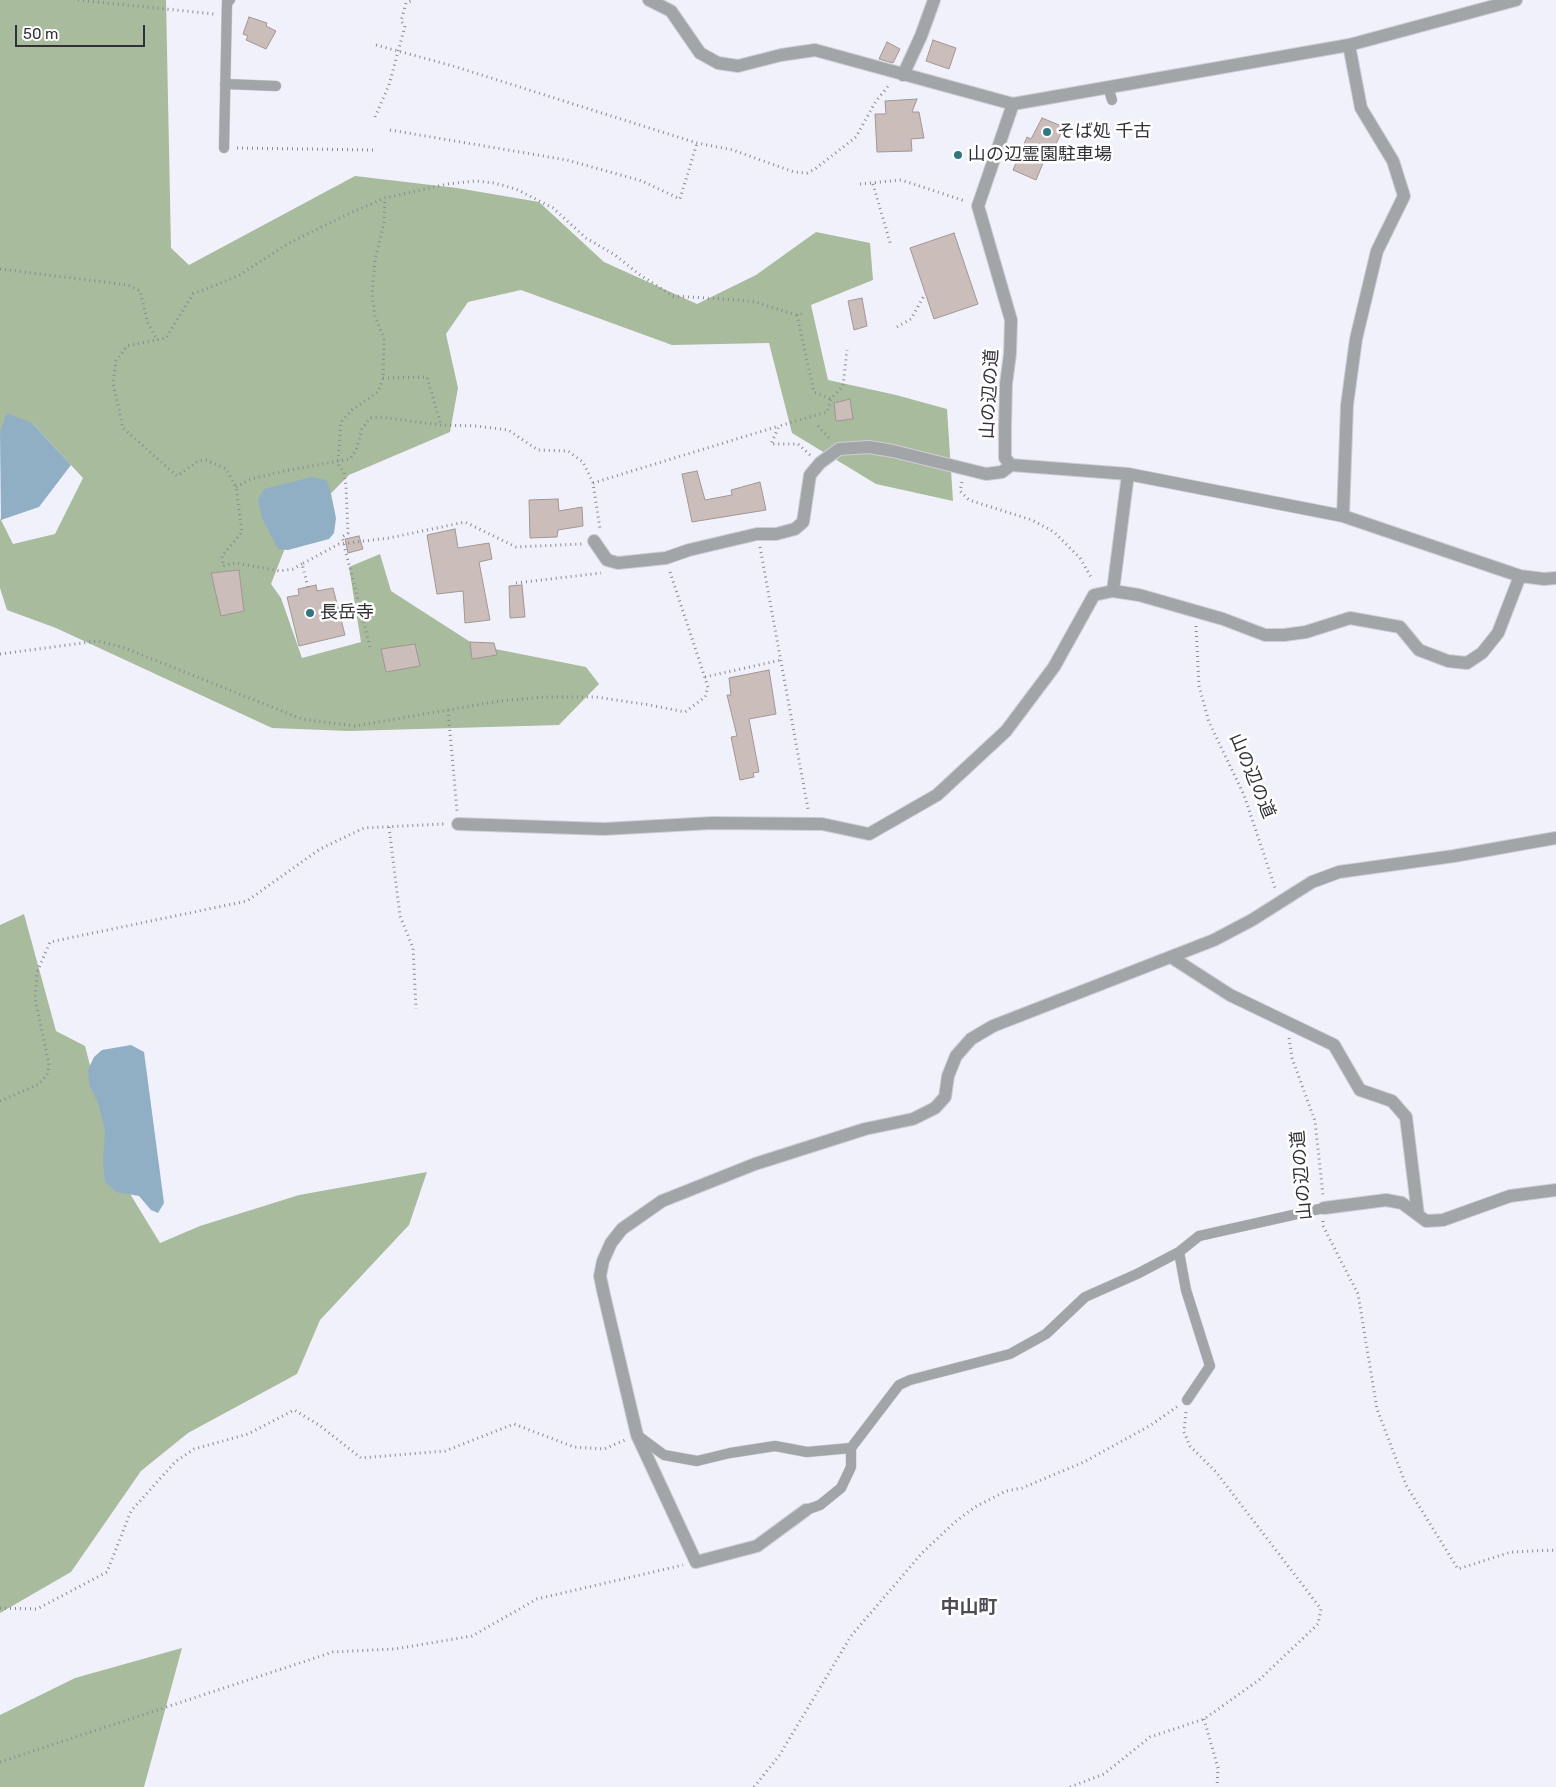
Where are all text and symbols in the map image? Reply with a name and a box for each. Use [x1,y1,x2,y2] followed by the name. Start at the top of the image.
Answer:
[18,15,148,47] scale bar
[23,25,58,43] text: 50 m
[1057,121,1151,143] place label: そば処 千古
[1041,126,1053,138] marker: そば処 千古
[968,144,1112,166] place label: 山の辺霊園駐車場
[952,149,964,161] marker: 山の辺霊園駐車場
[977,348,1003,440] street label: 山の辺の道
[320,602,374,624] place label: 長岳寺
[304,607,316,619] marker: 長岳寺
[1224,730,1280,822] street label: 山の辺の道
[1287,1129,1317,1221] street label: 山の辺の道
[941,1597,997,1619] district label: 中山町

